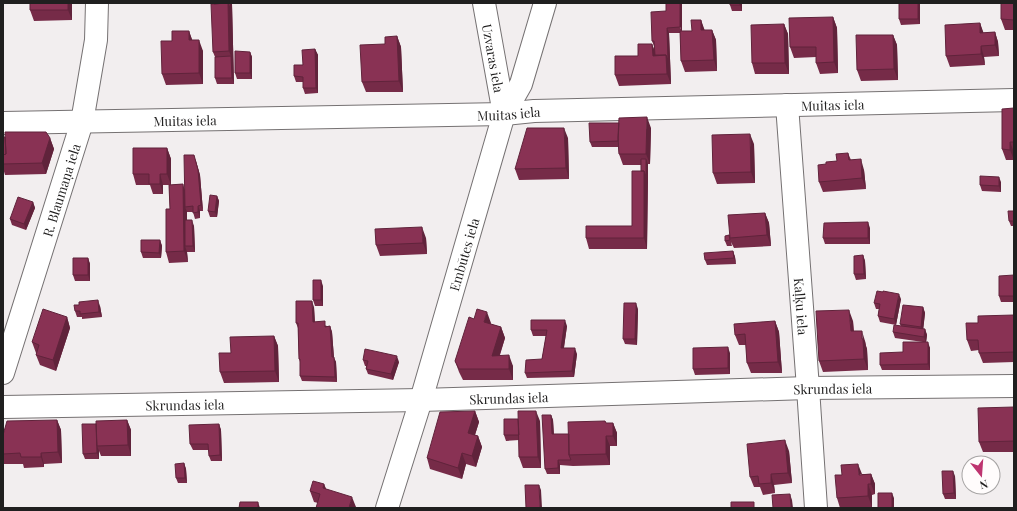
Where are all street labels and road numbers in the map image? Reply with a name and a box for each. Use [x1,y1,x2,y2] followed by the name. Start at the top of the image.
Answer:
[479,22,509,94] street label: Uzvaras iela
[801,95,865,113] street label: Muitas iela
[477,102,541,123] street label: Muitas iela
[153,111,217,129] street label: Muitas iela
[38,141,83,239] street label: R. Blaumaņa iela
[445,215,482,293] street label: Embūtes iela
[791,277,813,336] street label: Kaļķu iela
[793,379,873,397] street label: Skrundas iela
[469,388,549,407] street label: Skrundas iela
[145,395,225,413] street label: Skrundas iela

